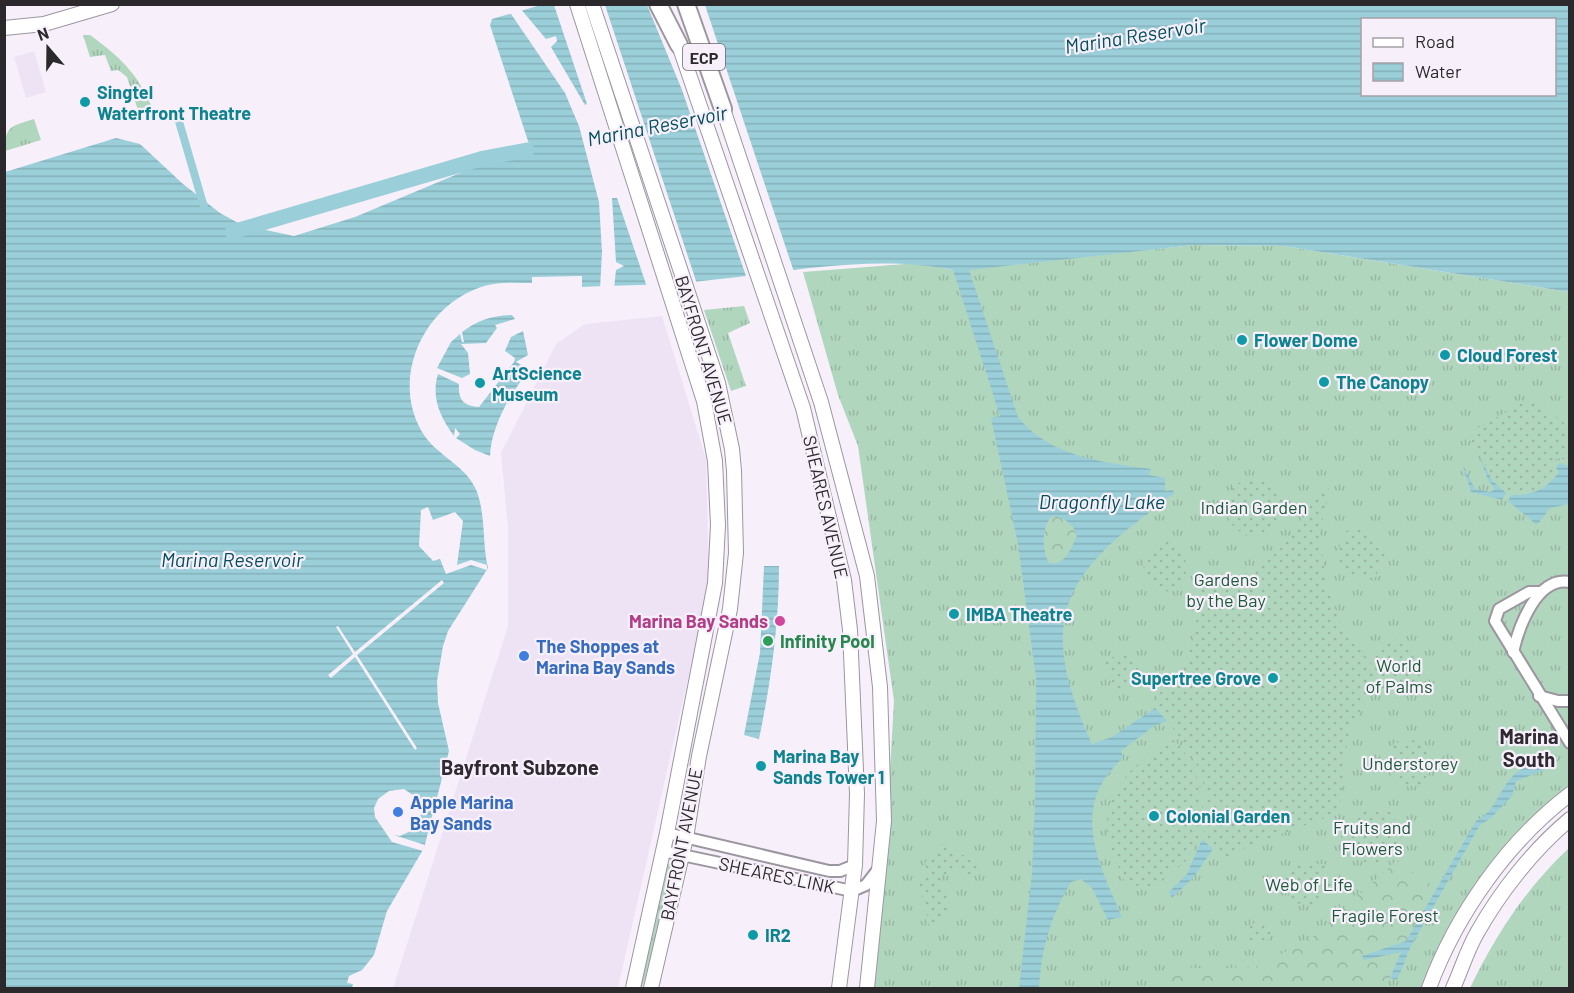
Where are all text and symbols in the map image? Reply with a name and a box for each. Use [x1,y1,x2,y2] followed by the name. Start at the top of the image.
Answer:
[1063,12,1208,58] water label: Marina Reservoir
[18,18,78,78] north arrow
[1361,18,1556,96] legend
[34,23,51,44] text: N
[1415,30,1455,52] text: Road
[683,44,725,70] road number: ECP
[1415,60,1462,82] text: Water
[97,81,251,124] place label: Singtel Waterfront Theatre
[78,95,92,109] marker: Singtel Waterfront Theatre
[585,99,730,150] water label: Marina Reservoir
[671,273,737,427] street label: BAYFRONT AVENUE
[1254,329,1358,351] place label: Flower Dome
[1235,333,1249,347] marker: Flower Dome
[1457,344,1557,366] place label: Cloud Forest
[1438,348,1452,362] marker: Cloud Forest
[492,362,582,405] place label: ArtScience Museum
[1336,371,1429,393] place label: The Canopy
[1317,375,1331,389] marker: The Canopy
[473,376,487,390] marker: ArtScience Museum
[799,433,853,581] street label: SHEARES AVENUE
[1039,489,1165,513] water label: Dragonfly Lake
[1201,496,1307,518] park label: Indian Garden
[161,547,304,571] water label: Marina Reservoir
[1186,568,1266,611] park label: Gardens by the Bay
[966,603,1073,625] place label: IMBA Theatre
[947,607,961,621] marker: IMBA Theatre
[629,610,768,632] place label: Marina Bay Sands
[773,614,787,628] marker: Marina Bay Sands
[780,630,875,652] place label: Infinity Pool
[761,634,775,648] marker: Infinity Pool
[536,635,675,678] place label: The Shoppes at Marina Bay Sands
[517,649,531,663] marker: The Shoppes at Marina Bay Sands
[1365,654,1433,697] park label: World of Palms
[1131,667,1261,689] place label: Supertree Grove
[1266,671,1280,685] marker: Supertree Grove
[1499,724,1559,771] district label: Marina South
[773,745,884,788] place label: Marina Bay Sands Tower 1
[1362,752,1458,774] park label: Understorey
[441,755,599,779] district label: Bayfront Subzone
[754,759,768,773] marker: Marina Bay Sands Tower 1
[655,766,707,922] street label: BAYFRONT AVENUE
[410,791,514,834] place label: Apple Marina Bay Sands
[391,805,405,819] marker: Apple Marina Bay Sands
[1166,805,1290,827] place label: Colonial Garden
[1147,809,1161,823] marker: Colonial Garden
[1333,816,1411,859] park label: Fruits and Flowers
[717,852,837,898] street label: SHEARES LINK
[1265,873,1353,895] park label: Web of Life
[1331,904,1439,926] park label: Fragile Forest
[765,924,791,946] place label: IR2
[746,928,760,942] marker: IR2

